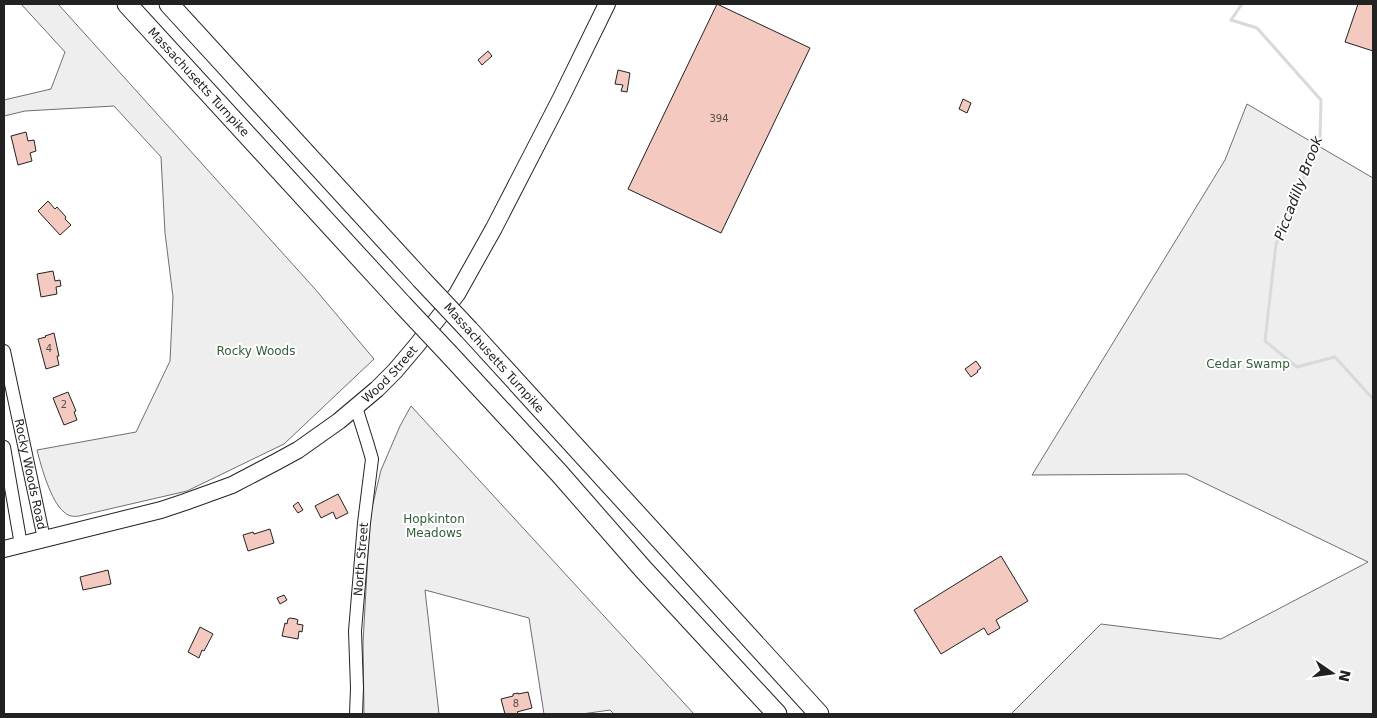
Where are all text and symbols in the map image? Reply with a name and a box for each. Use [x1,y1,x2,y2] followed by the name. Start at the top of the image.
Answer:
[145,25,252,140] street label: Massachusetts Turnpike
[709,113,729,124] house number: 394
[1271,133,1326,242] water label: Piccadilly Brook
[441,300,547,416] street label: Massachusetts Turnpike
[46,343,52,354] house number: 4
[359,343,420,406] street label: Wood Street
[217,344,295,358] park label: Rocky Woods
[1206,357,1290,371] park label: Cedar Swamp
[61,399,67,410] house number: 2
[12,418,49,531] street label: Rocky Woods Road
[403,512,465,540] park label: Hopkinton Meadows
[351,522,371,597] street label: North Street
[1307,648,1357,698] north arrow
[1336,668,1354,683] text: N
[513,698,519,709] house number: 8

